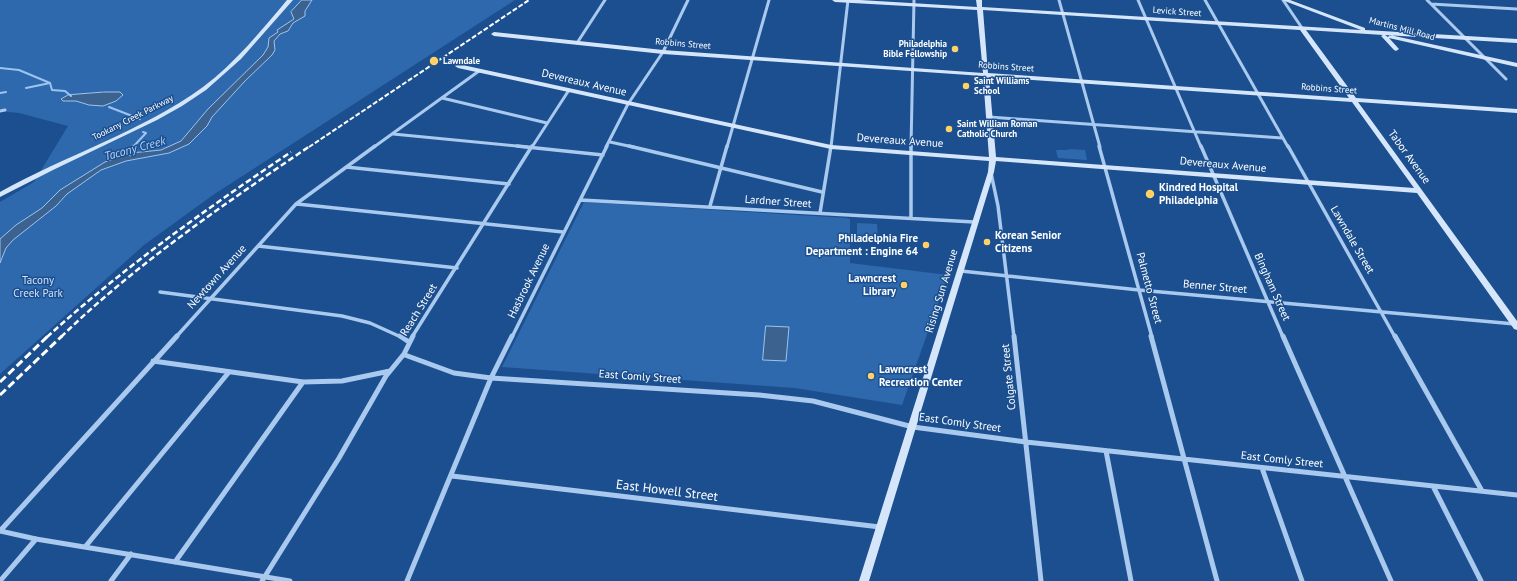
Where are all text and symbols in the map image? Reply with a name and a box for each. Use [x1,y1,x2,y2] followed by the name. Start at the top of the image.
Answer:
[1152,5,1202,19] street label: Levick Street
[1368,15,1436,43] street label: Martins Mill Road
[655,36,711,52] street label: Robbins Street
[883,39,947,60] place label: Philadelphia Bible Fellowship
[950,44,960,54] marker: Philadelphia Bible Fellowship
[428,55,440,67] marker: Lawndale
[443,56,480,66] place label: Lawndale
[978,60,1034,74] street label: Robbins Street
[540,67,628,99] street label: Devereaux Avenue
[974,76,1029,97] place label: Saint Williams School
[961,81,971,91] marker: Saint Williams School
[1301,82,1357,96] street label: Robbins Street
[91,93,175,143] street label: Tookany Creek Parkway
[957,119,1037,140] place label: Saint William Roman Catholic Church
[944,124,954,134] marker: Saint William Roman Catholic Church
[1385,128,1433,186] street label: Tabor Avenue
[856,131,944,151] street label: Devereaux Avenue
[103,134,167,164] water label: Tacony Creek
[1179,155,1267,175] street label: Devereaux Avenue
[1159,181,1238,207] place label: Kindred Hospital Philadelphia
[1144,188,1156,200] marker: Kindred Hospital Philadelphia
[744,193,812,211] street label: Lardner Street
[1327,204,1377,276] street label: Lawndale Street
[995,229,1061,255] place label: Korean Senior Citizens
[806,232,918,258] place label: Philadelphia Fire Department : Engine 64
[982,237,992,247] marker: Korean Senior Citizens
[921,240,931,250] marker: Philadelphia Fire Department : Engine 64
[505,241,553,321] street label: Hasbrook Avenue
[185,242,249,312] street label: Newtown Avenue
[923,247,961,335] street label: Rising Sun Avenue
[1133,251,1165,325] street label: Palmetto Street
[1251,251,1293,323] street label: Bingham Street
[848,272,896,298] place label: Lawncrest Library
[13,274,63,300] park label: Tacony Creek Park
[1182,278,1248,296] street label: Benner Street
[899,280,909,290] marker: Lawncrest Library
[398,281,440,339] street label: Reach Street
[999,343,1019,411] street label: Colgate Street
[879,363,962,389] place label: Lawncrest Recreation Center
[598,368,682,386] street label: East Comly Street
[866,371,876,381] marker: Lawncrest Recreation Center
[918,411,1002,435] street label: East Comly Street
[1240,449,1324,471] street label: East Comly Street
[615,477,719,505] street label: East Howell Street

